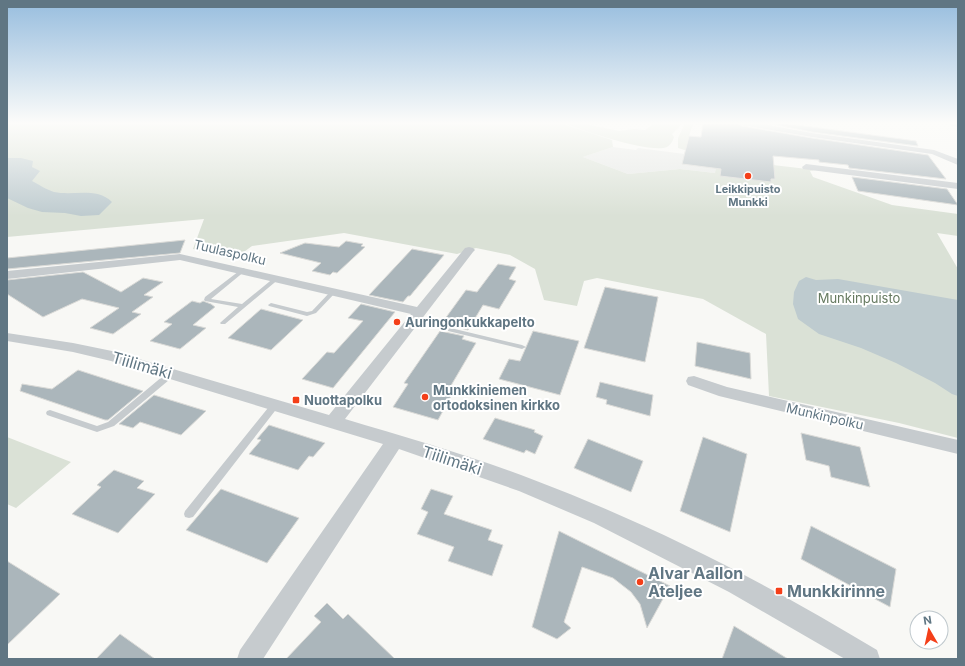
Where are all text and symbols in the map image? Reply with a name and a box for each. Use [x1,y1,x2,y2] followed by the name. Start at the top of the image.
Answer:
[743,171,753,181] marker: Leikkipuisto Munkki
[715,182,781,209] place label: Leikkipuisto Munkki
[192,236,268,268] street label: Tuulaspolku
[818,290,901,306] park label: Munkinpuisto
[405,314,535,330] place label: Auringonkukkapelto
[392,317,402,327] marker: Auringonkukkapelto
[110,347,174,383] street label: Tiilimäki
[433,382,560,413] place label: Munkkiniemen ortodoksinen kirkko
[304,392,382,408] place label: Nuottapolku
[420,392,430,402] marker: Munkkiniemen ortodoksinen kirkko
[291,395,301,405] marker: Nuottapolku
[785,399,865,433] street label: Munkinpolku
[420,441,484,479] street label: Tiilimäki
[648,563,743,601] place label: Alvar Aallon Ateljee
[635,577,645,587] marker: Alvar Aallon Ateljee
[787,581,885,601] place label: Munkkirinne
[774,586,784,596] marker: Munkkirinne
[909,610,949,650] north arrow
[922,613,933,628] text: N

